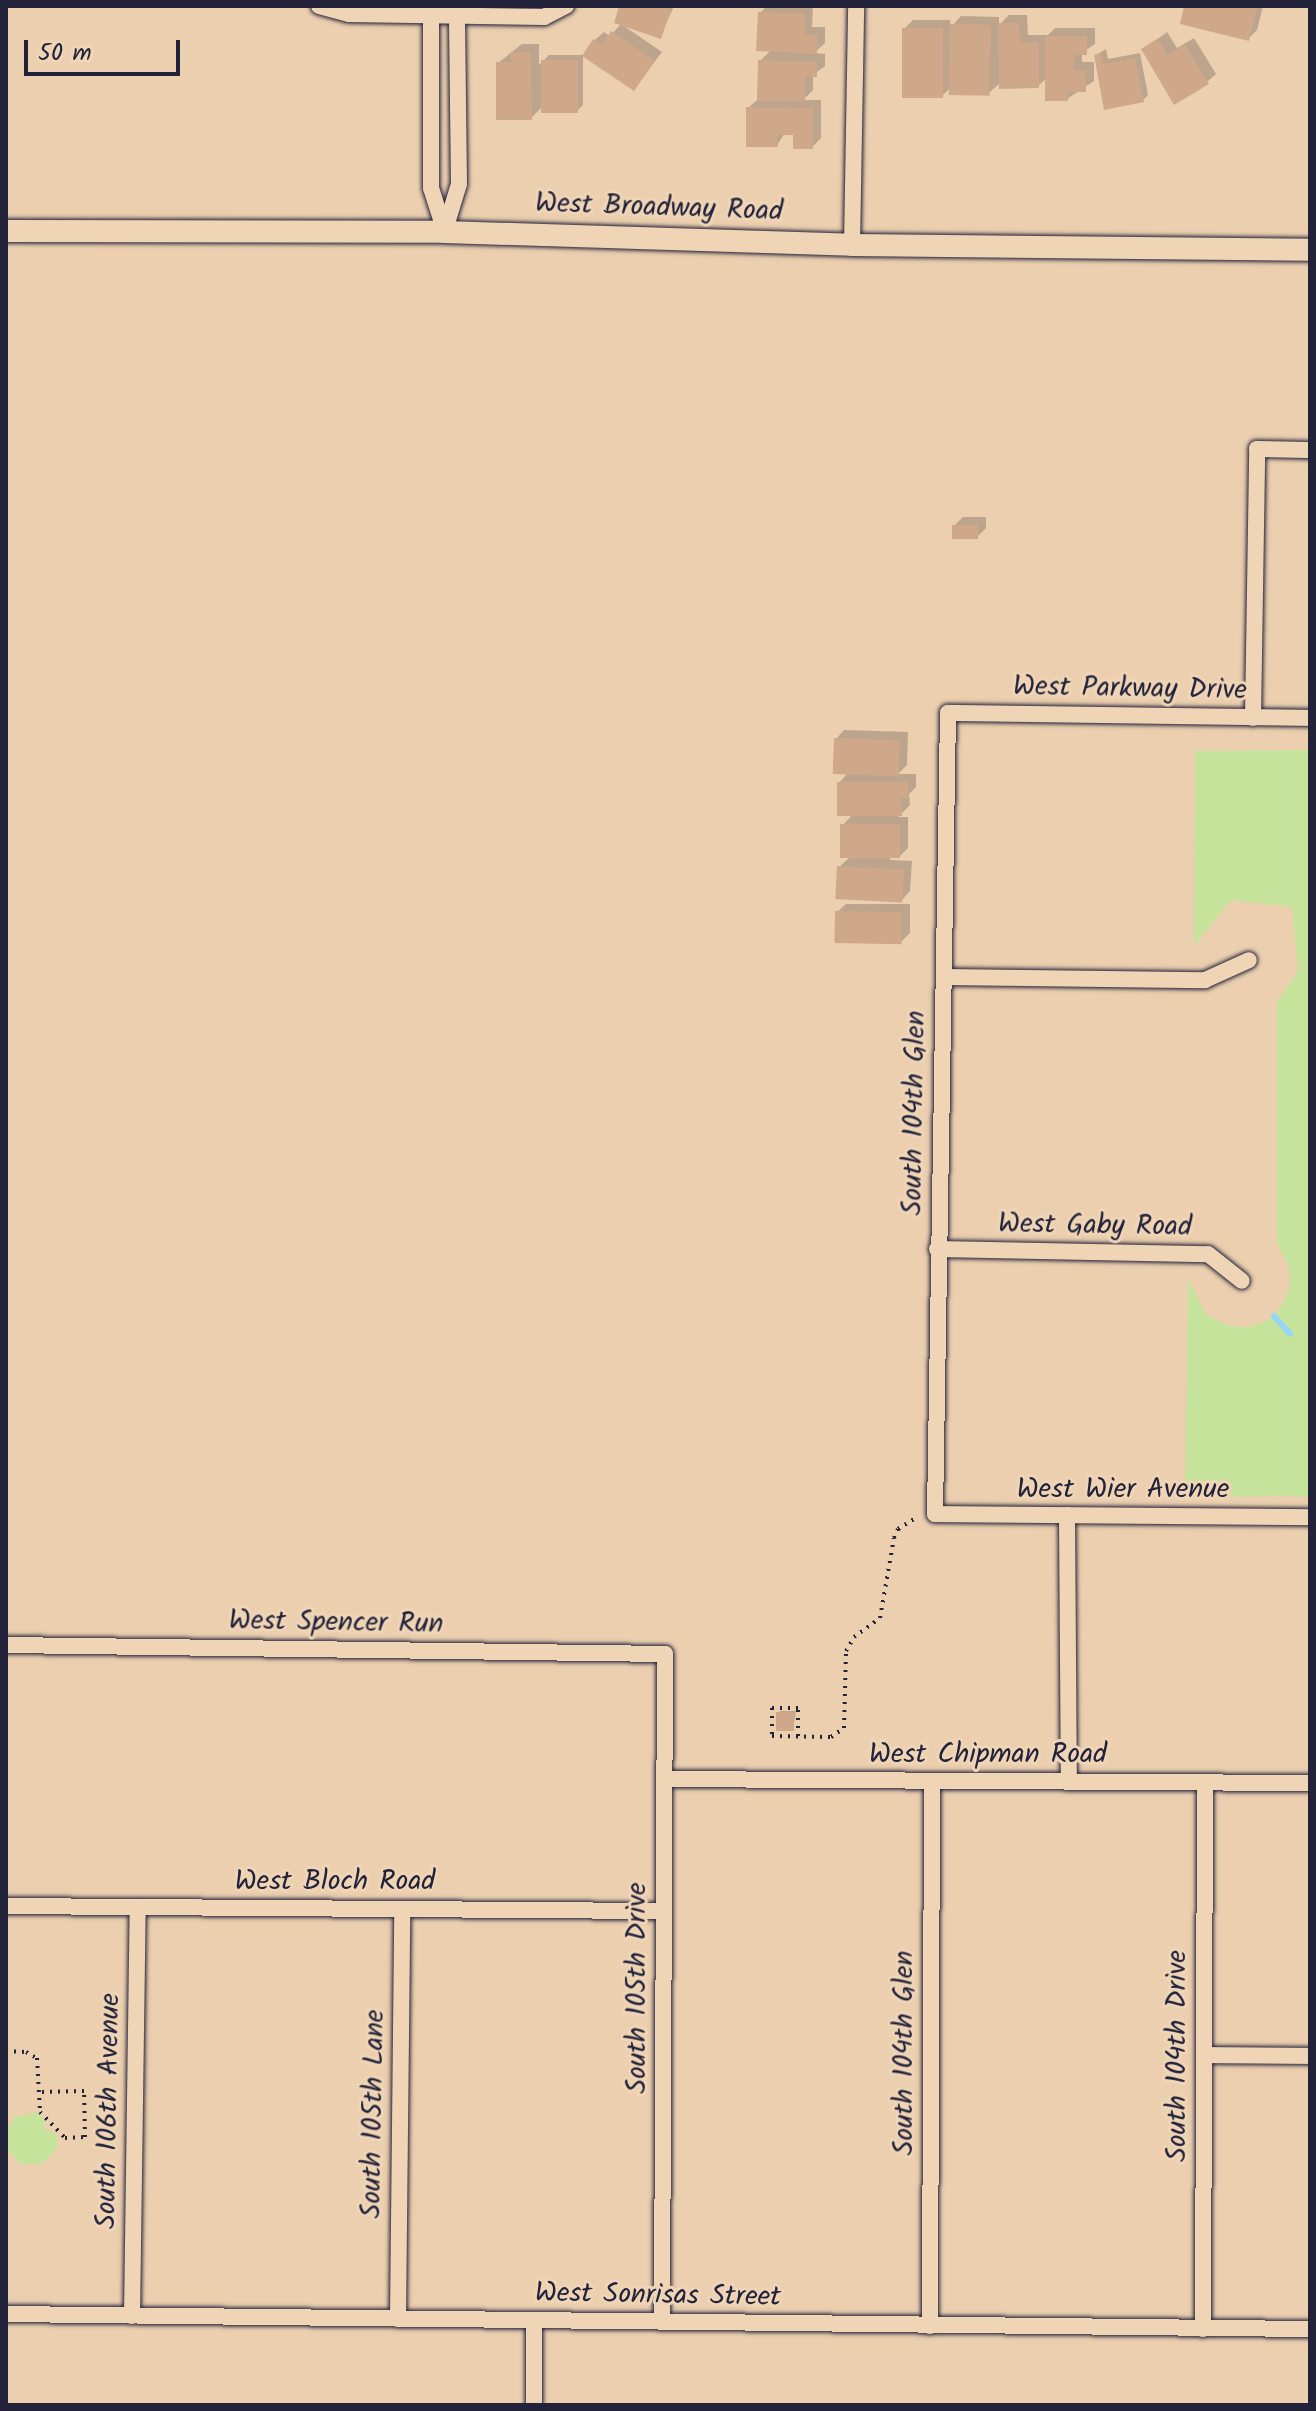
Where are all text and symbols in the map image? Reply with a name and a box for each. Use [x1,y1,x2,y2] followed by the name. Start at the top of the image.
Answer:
[28,24,184,74] scale bar
[38,34,92,73] text: 50 m
[535,187,783,229] street label: West Broadway Road
[1013,670,1247,708] street label: West Parkway Drive
[896,1010,934,1216] street label: South 104th Glen
[998,1208,1192,1244] street label: West Gaby Road
[1017,1473,1229,1507] street label: West Wier Avenue
[228,1604,444,1642] street label: West Spencer Run
[869,1738,1107,1772] street label: West Chipman Road
[235,1865,435,1899] street label: West Bloch Road
[621,1882,655,2094] street label: South 105th Drive
[1161,1950,1195,2162] street label: South 104th Drive
[888,1951,922,2155] street label: South 104th Glen
[90,1993,128,2229] street label: South 106th Avenue
[355,2009,393,2219] street label: South 105th Lane
[535,2277,781,2315] street label: West Sonrisas Street

